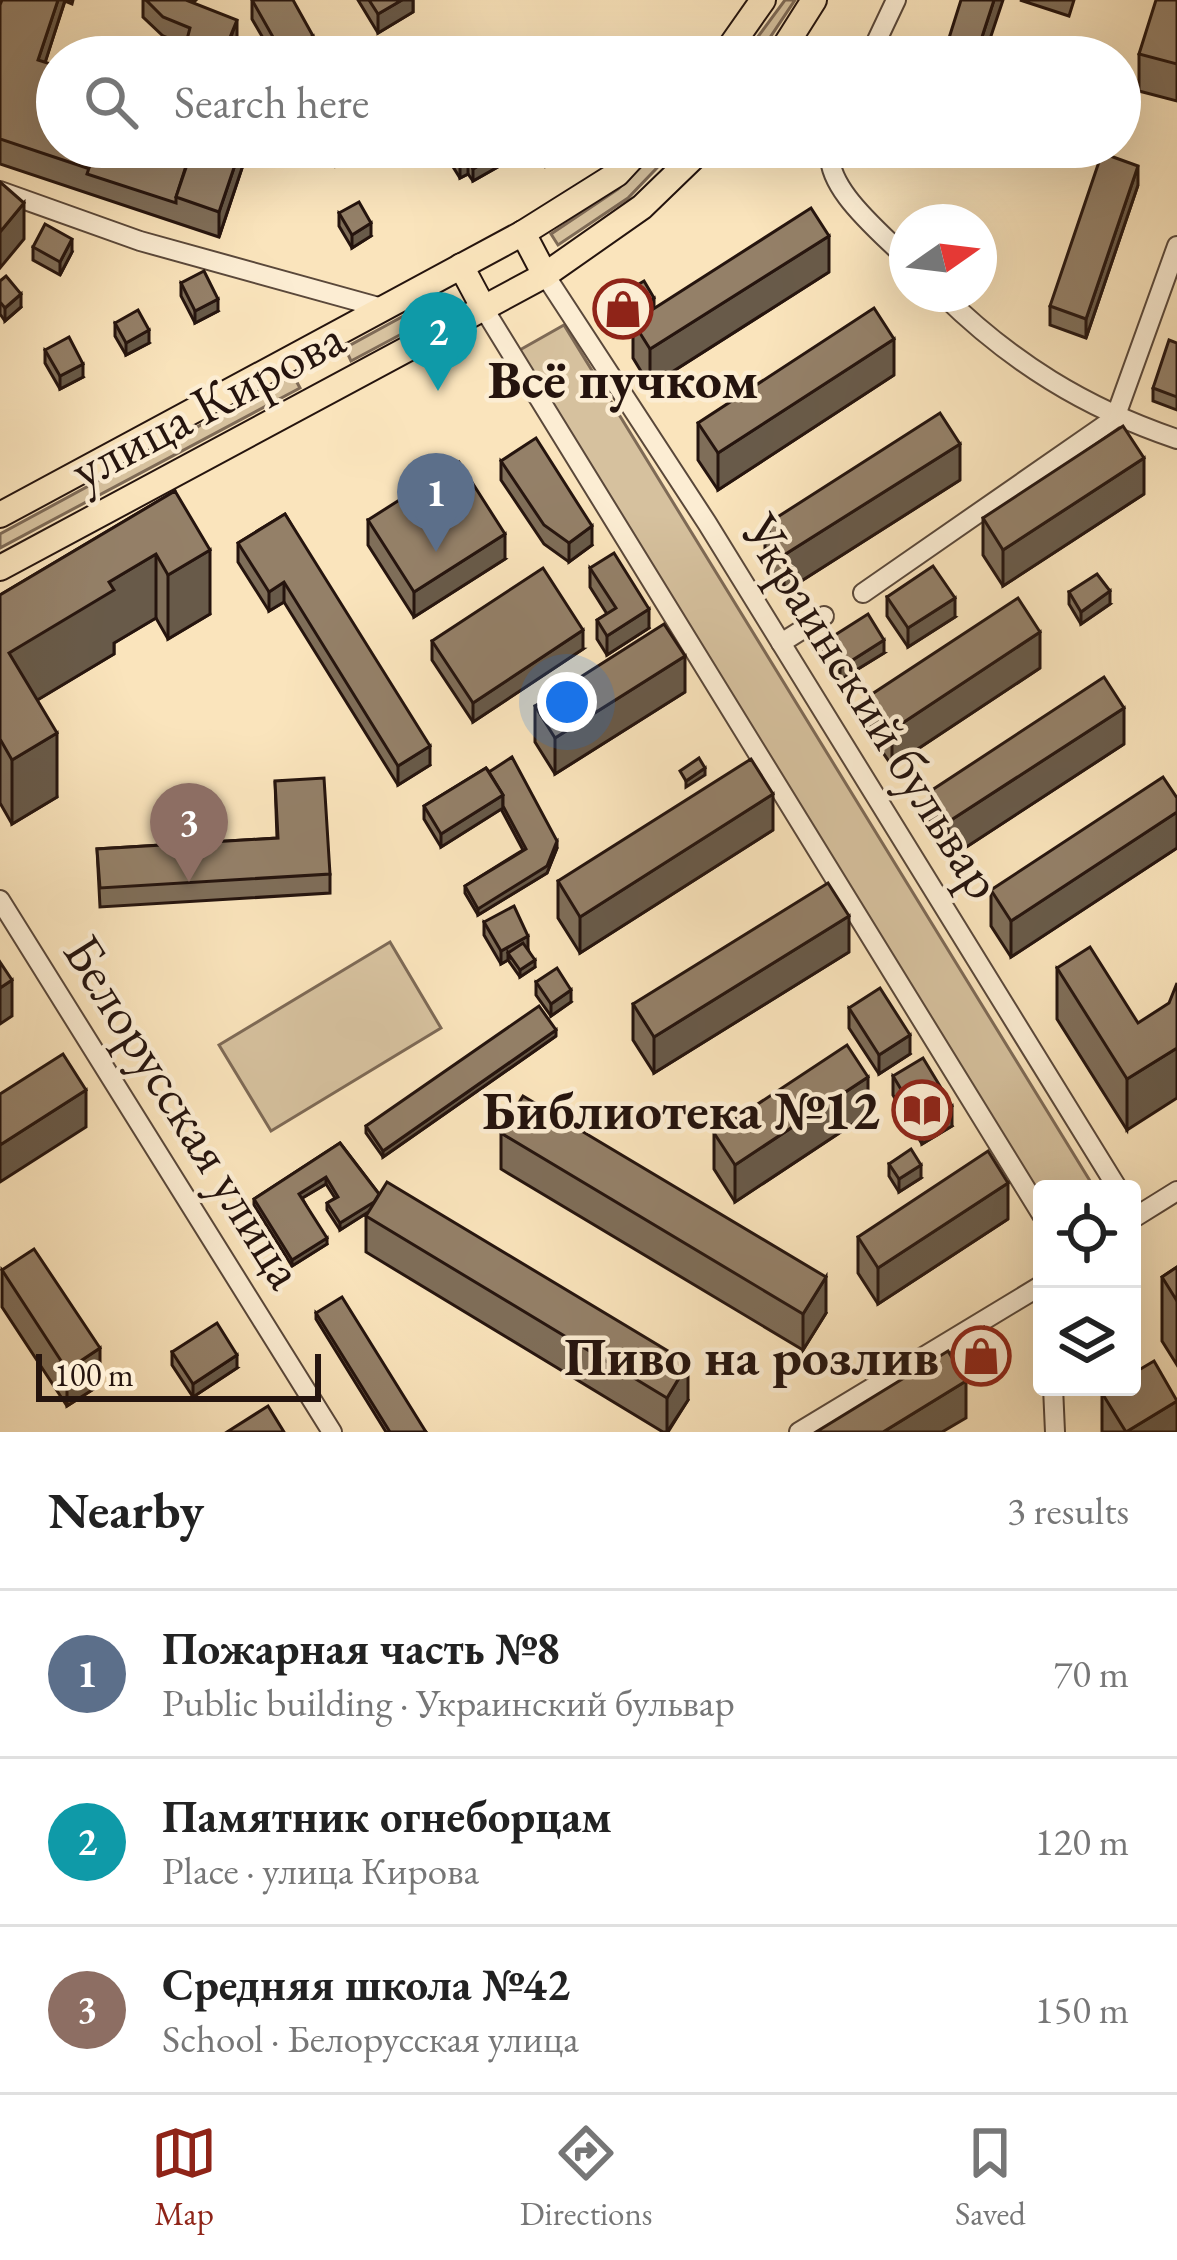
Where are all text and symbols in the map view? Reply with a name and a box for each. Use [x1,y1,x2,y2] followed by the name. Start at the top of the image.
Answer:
[36,36,1141,168] search box
[78,69,144,135] icon: search
[174,73,369,131] text: Search here
[889,204,997,312] north arrow
[592,278,654,340] shop icon: Всё пучком
[399,292,477,391] pin: 2
[58,301,356,504] street label: улица Кирова
[488,344,758,414] place label: Всё пучком
[397,453,475,552] pin: 1
[726,500,1020,912] street label: Украинский бульвар
[537,672,597,732] your location
[150,783,228,882] pin: 3
[48,921,322,1301] street label: Белорусская улица
[482,1075,880,1145] place label: Библиотека №12
[891,1079,953,1141] library icon: Библиотека №12
[1033,1180,1141,1396] map controls
[1033,1180,1141,1288] button: locate
[1033,1288,1141,1396] button: layers
[564,1321,939,1391] place label: Пиво на розлив
[950,1325,1012,1387] shop icon: Пиво на розлив
[36,1348,321,1401] scale bar
[54,1353,134,1396] text: 100 m
[48,1477,204,1543] text: Nearby
[1007,1485,1129,1536] text: 3 results
[162,1619,560,1677] text: Пожарная часть №8
[77,1648,97,1699] text: 1
[1053,1648,1129,1699] text: 70 m
[162,1677,735,1728] text: Public building · Украинский бульвар
[162,1787,612,1845] text: Памятник огнеборцам
[77,1816,97,1867] text: 2
[1035,1816,1129,1867] text: 120 m
[162,1845,479,1896] text: Place · улица Кирова
[162,1955,570,2013] text: Средняя школа №42
[77,1984,97,2035] text: 3
[1035,1984,1129,2035] text: 150 m
[162,2013,579,2064] text: School · Белорусская улица
[151,2120,217,2235] tab: Map
[520,2120,653,2235] tab: Directions
[955,2120,1026,2235] tab: Saved

